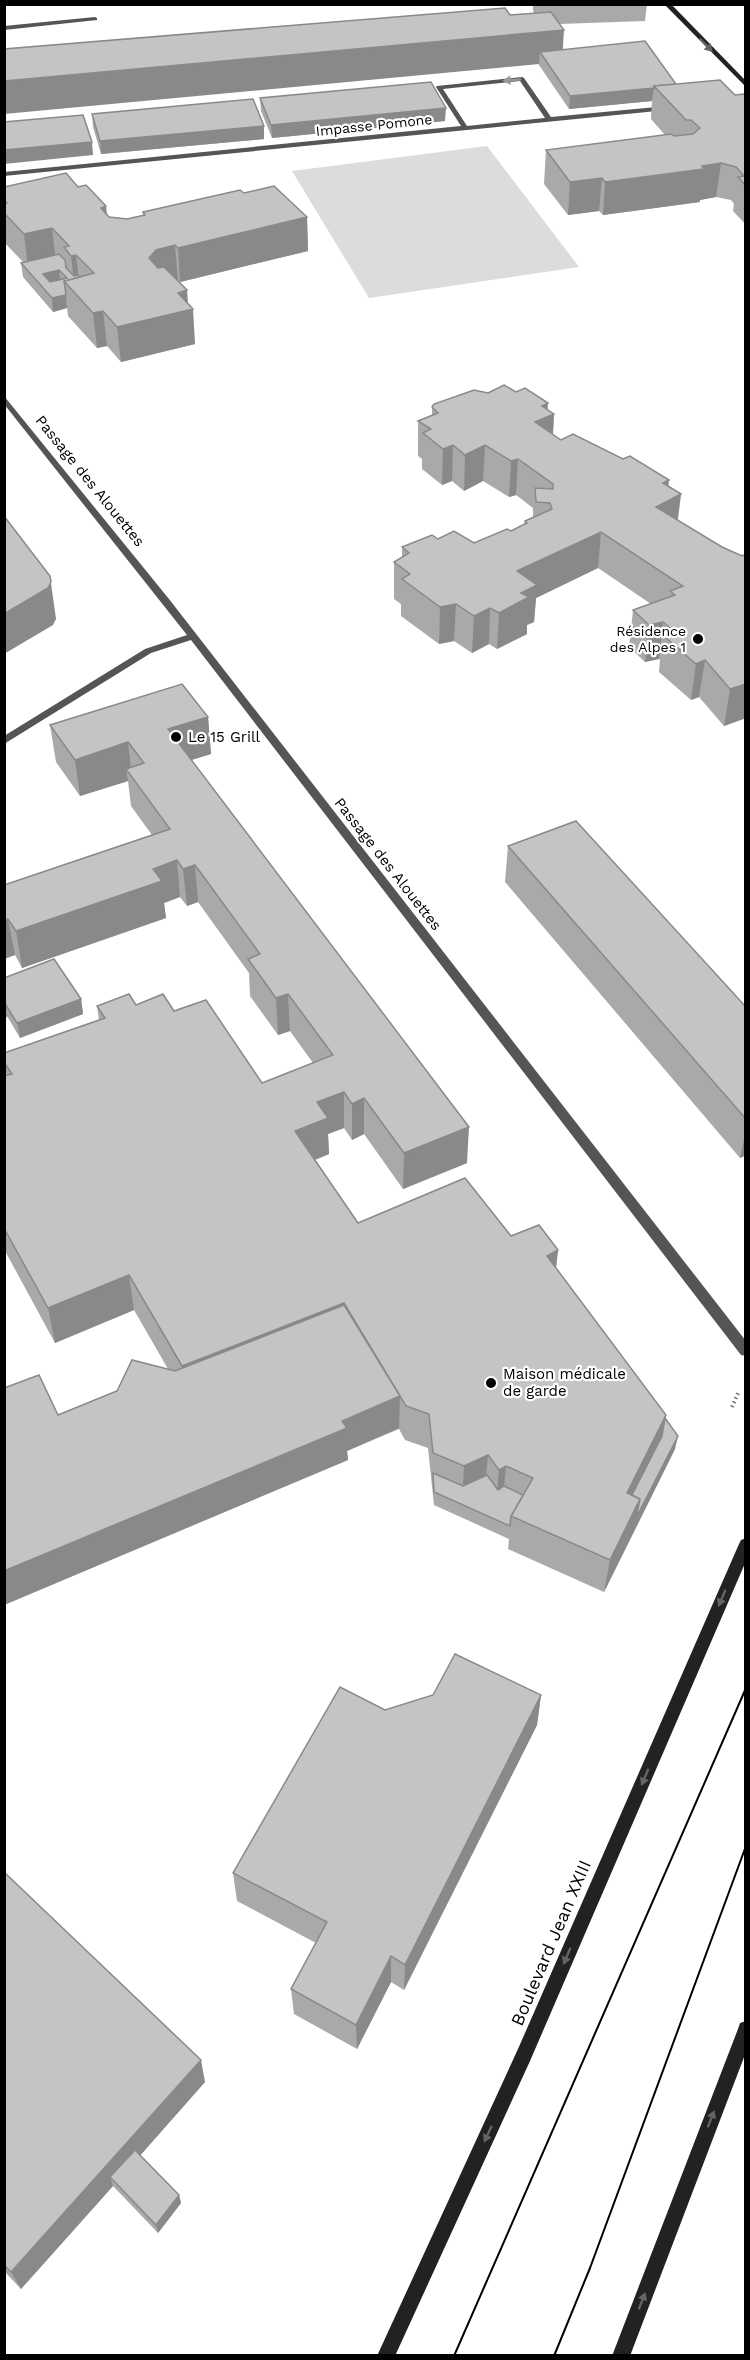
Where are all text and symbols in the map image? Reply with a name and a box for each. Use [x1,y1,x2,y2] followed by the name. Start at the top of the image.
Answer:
[699,37,713,52] one-way arrow
[502,76,521,85] one-way arrow
[315,111,433,139] street label: Impasse Pomone
[32,412,149,550] street label: Passage des Alouettes
[610,623,686,655] place label: Résidence des Alpes 1
[691,632,705,646] marker: Résidence des Alpes 1
[188,728,260,746] place label: Le 15 Grill
[169,730,183,744] marker: Le 15 Grill
[331,794,445,934] street label: Passage des Alouettes
[503,1365,626,1400] place label: Maison médicale de garde
[484,1376,498,1390] marker: Maison médicale de garde
[717,1589,726,1607] one-way arrow
[639,1768,649,1786] one-way arrow
[506,1857,595,2029] street label: Boulevard Jean XXIII
[562,1947,572,1965] one-way arrow
[707,2109,717,2127] one-way arrow
[483,2125,492,2142] one-way arrow
[637,2292,647,2310] one-way arrow

